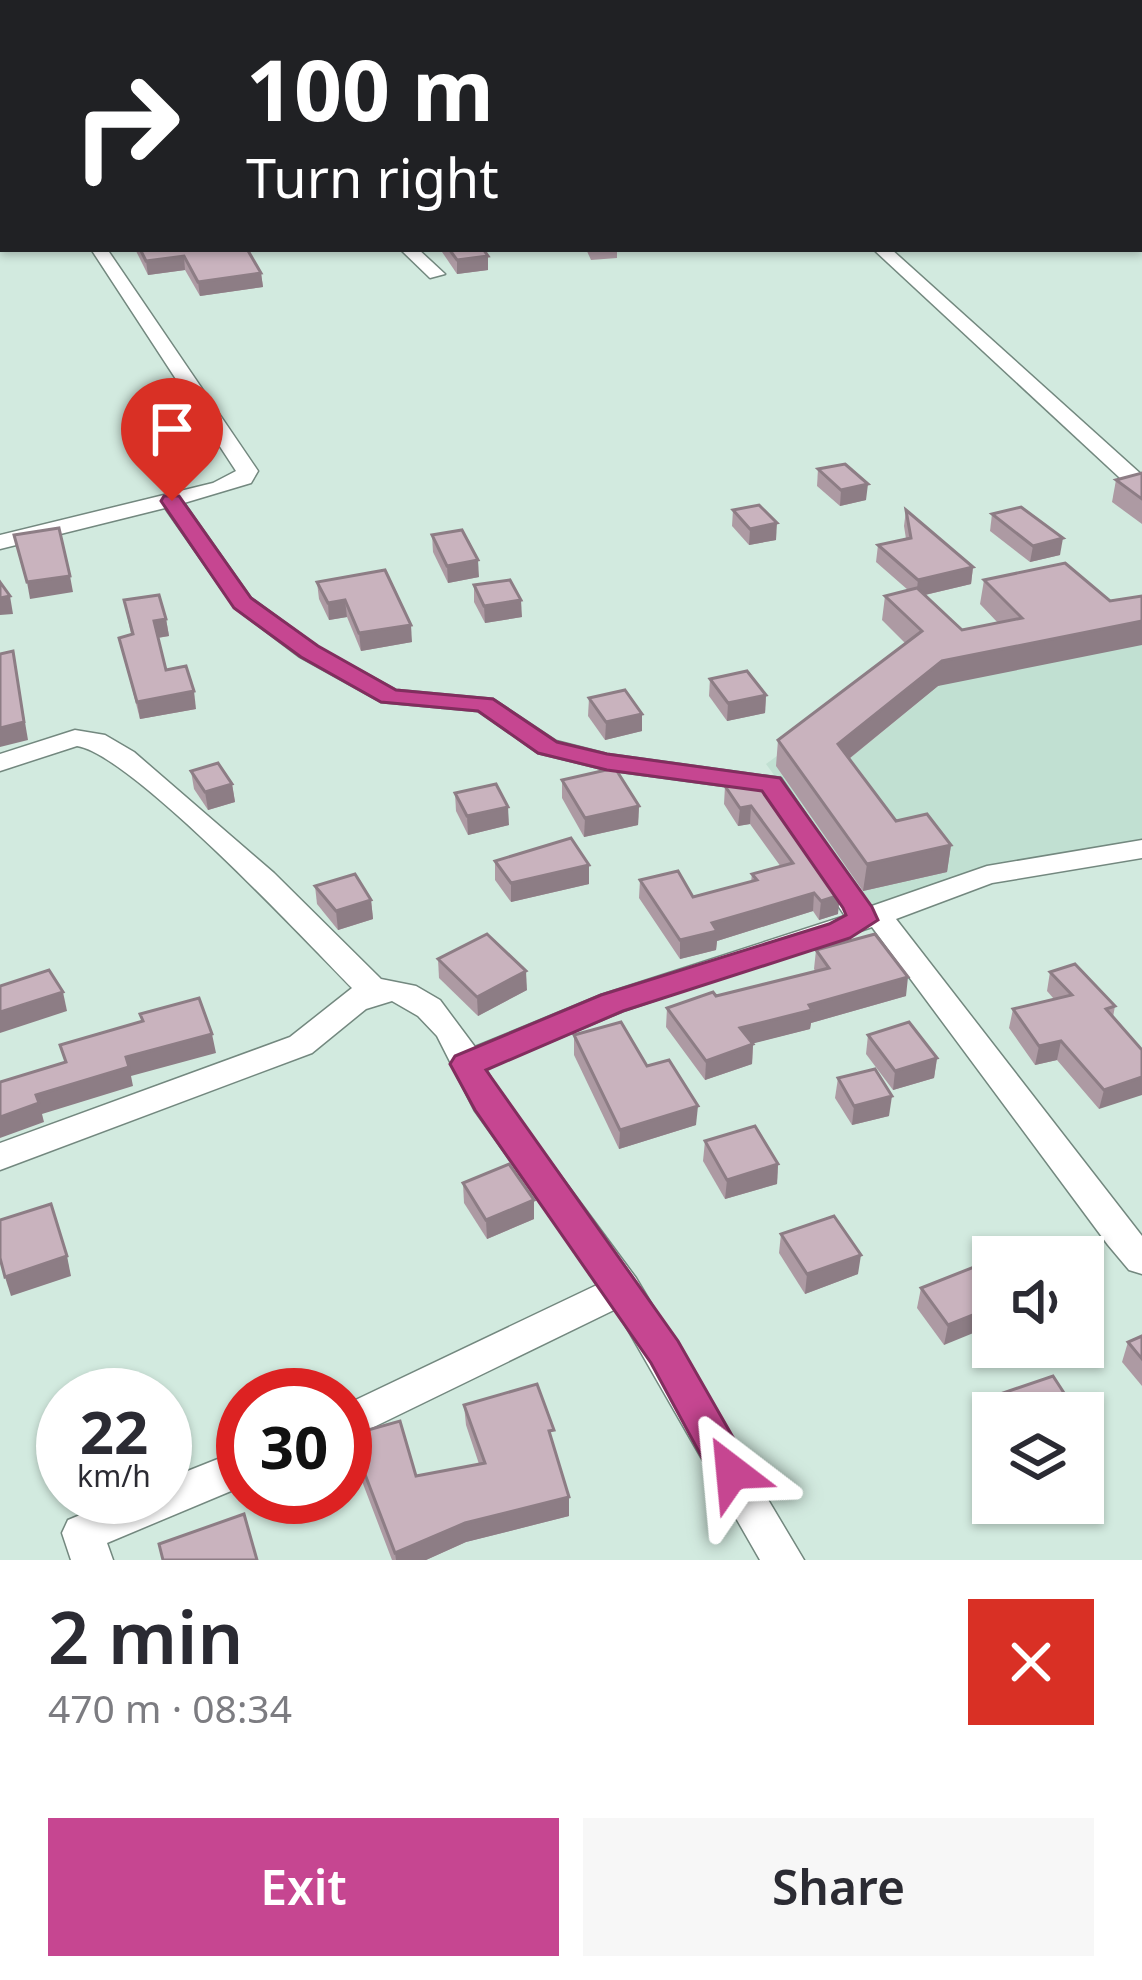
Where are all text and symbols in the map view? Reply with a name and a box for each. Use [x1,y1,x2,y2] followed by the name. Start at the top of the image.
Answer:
[246,31,494,146] text: 100 m
[48,48,204,204] icon: right
[246,140,499,214] text: Turn right
[121,378,223,501] pin
[139,396,205,462] icon: arrive
[972,1236,1104,1524] map controls
[972,1236,1104,1368] button: sound
[216,1368,372,1524] speed limit sign: 30
[80,1390,148,1472] text: 22
[972,1392,1104,1524] button: layers
[669,1409,795,1535] position arrow
[77,1455,151,1496] text: km/h
[48,1587,243,1685] text: 2 min
[968,1599,1094,1725] button: close
[48,1681,292,1734] text: 470 m · 08:34
[48,1818,559,1956] button: Exit
[583,1818,1094,1956] button: Share

